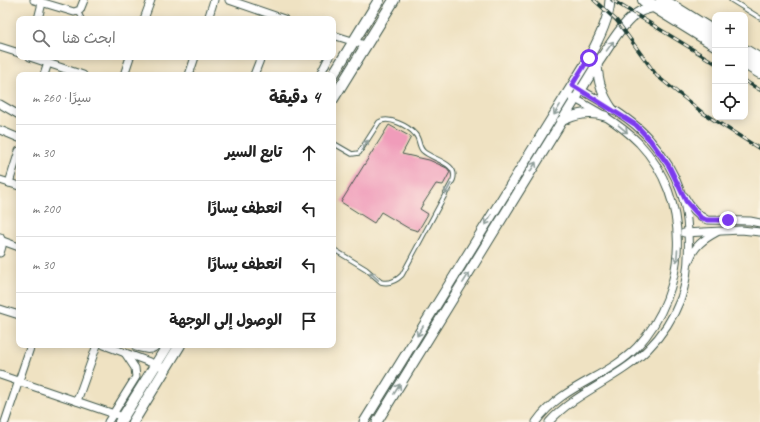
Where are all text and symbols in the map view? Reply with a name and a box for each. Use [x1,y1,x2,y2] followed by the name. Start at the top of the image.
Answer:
[712,12,748,120] map controls
[712,12,748,48] button: +
[16,16,336,60] search box
[30,27,52,49] icon: search
[62,29,116,48] text: ابحث هنا
[606,40,614,51] one-way arrow
[712,48,748,84] button: −
[580,49,598,67] route start
[712,84,748,120] button: locate
[269,87,320,108] text: 4 دقيقة
[32,90,91,106] text: سيرًا · 260 m
[552,104,561,115] one-way arrow
[618,125,628,134] one-way arrow
[361,140,369,151] one-way arrow
[298,142,320,164] icon: ahead
[225,143,282,162] text: تابع السير
[32,145,54,161] text: 30 m
[530,161,538,173] one-way arrow
[444,183,451,195] one-way arrow
[298,198,320,220] icon: left
[207,199,282,218] text: انعطف يسارًا
[32,201,60,217] text: 200 m
[719,211,737,229] route end
[484,214,492,226] one-way arrow
[674,249,681,262] one-way arrow
[298,254,320,276] icon: left
[207,255,282,274] text: انعطف يسارًا
[32,257,54,273] text: 30 m
[369,272,379,281] one-way arrow
[462,272,470,284] one-way arrow
[298,310,320,332] icon: arrive
[169,311,282,330] text: الوصول إلى الوجهة
[416,325,424,336] one-way arrow
[394,383,402,395] one-way arrow

